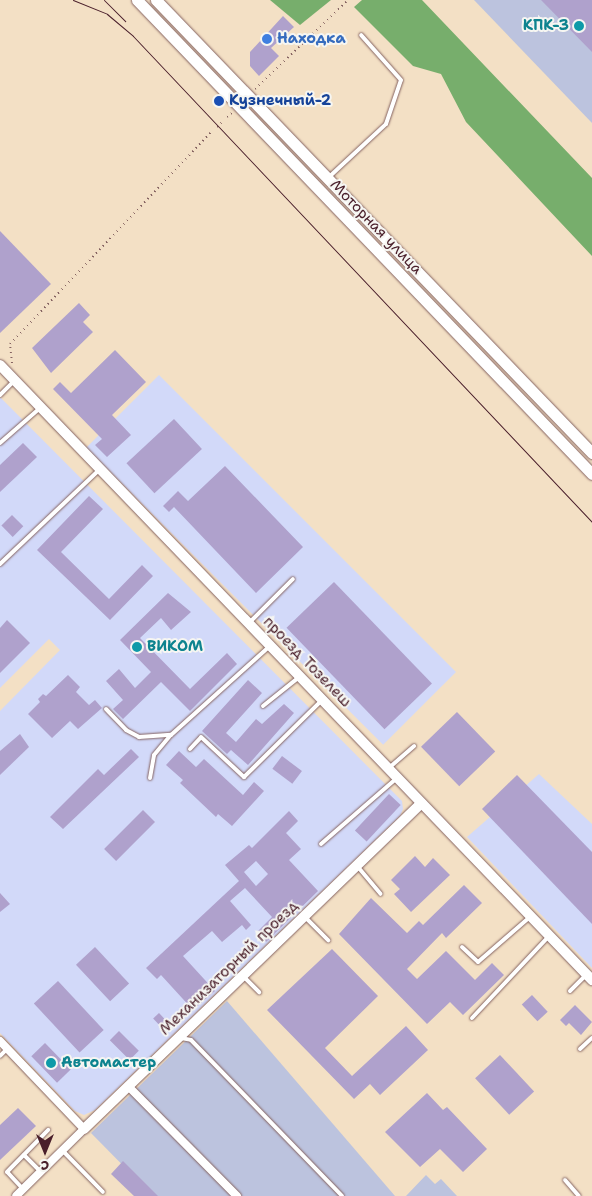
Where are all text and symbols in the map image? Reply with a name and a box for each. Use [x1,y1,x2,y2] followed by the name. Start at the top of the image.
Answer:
[523,17,569,35] place label: КПК-3
[573,20,585,32] marker: КПК-3
[277,30,346,48] place label: Находка
[261,33,273,45] marker: Находка
[229,92,331,110] place label: Кузнечный-2
[213,95,225,107] marker: Кузнечный-2
[326,176,426,278] street label: Моторная улица
[259,613,355,711] street label: проезд Тозелеш
[147,638,203,656] place label: ВИКОМ
[131,641,143,653] marker: ВИКОМ
[156,897,302,1039] street label: Механизаторный проезд
[61,1054,156,1072] place label: Автомастер
[45,1057,57,1069] marker: Автомастер
[20,1126,70,1176] north arrow
[41,1157,49,1175] text: С

